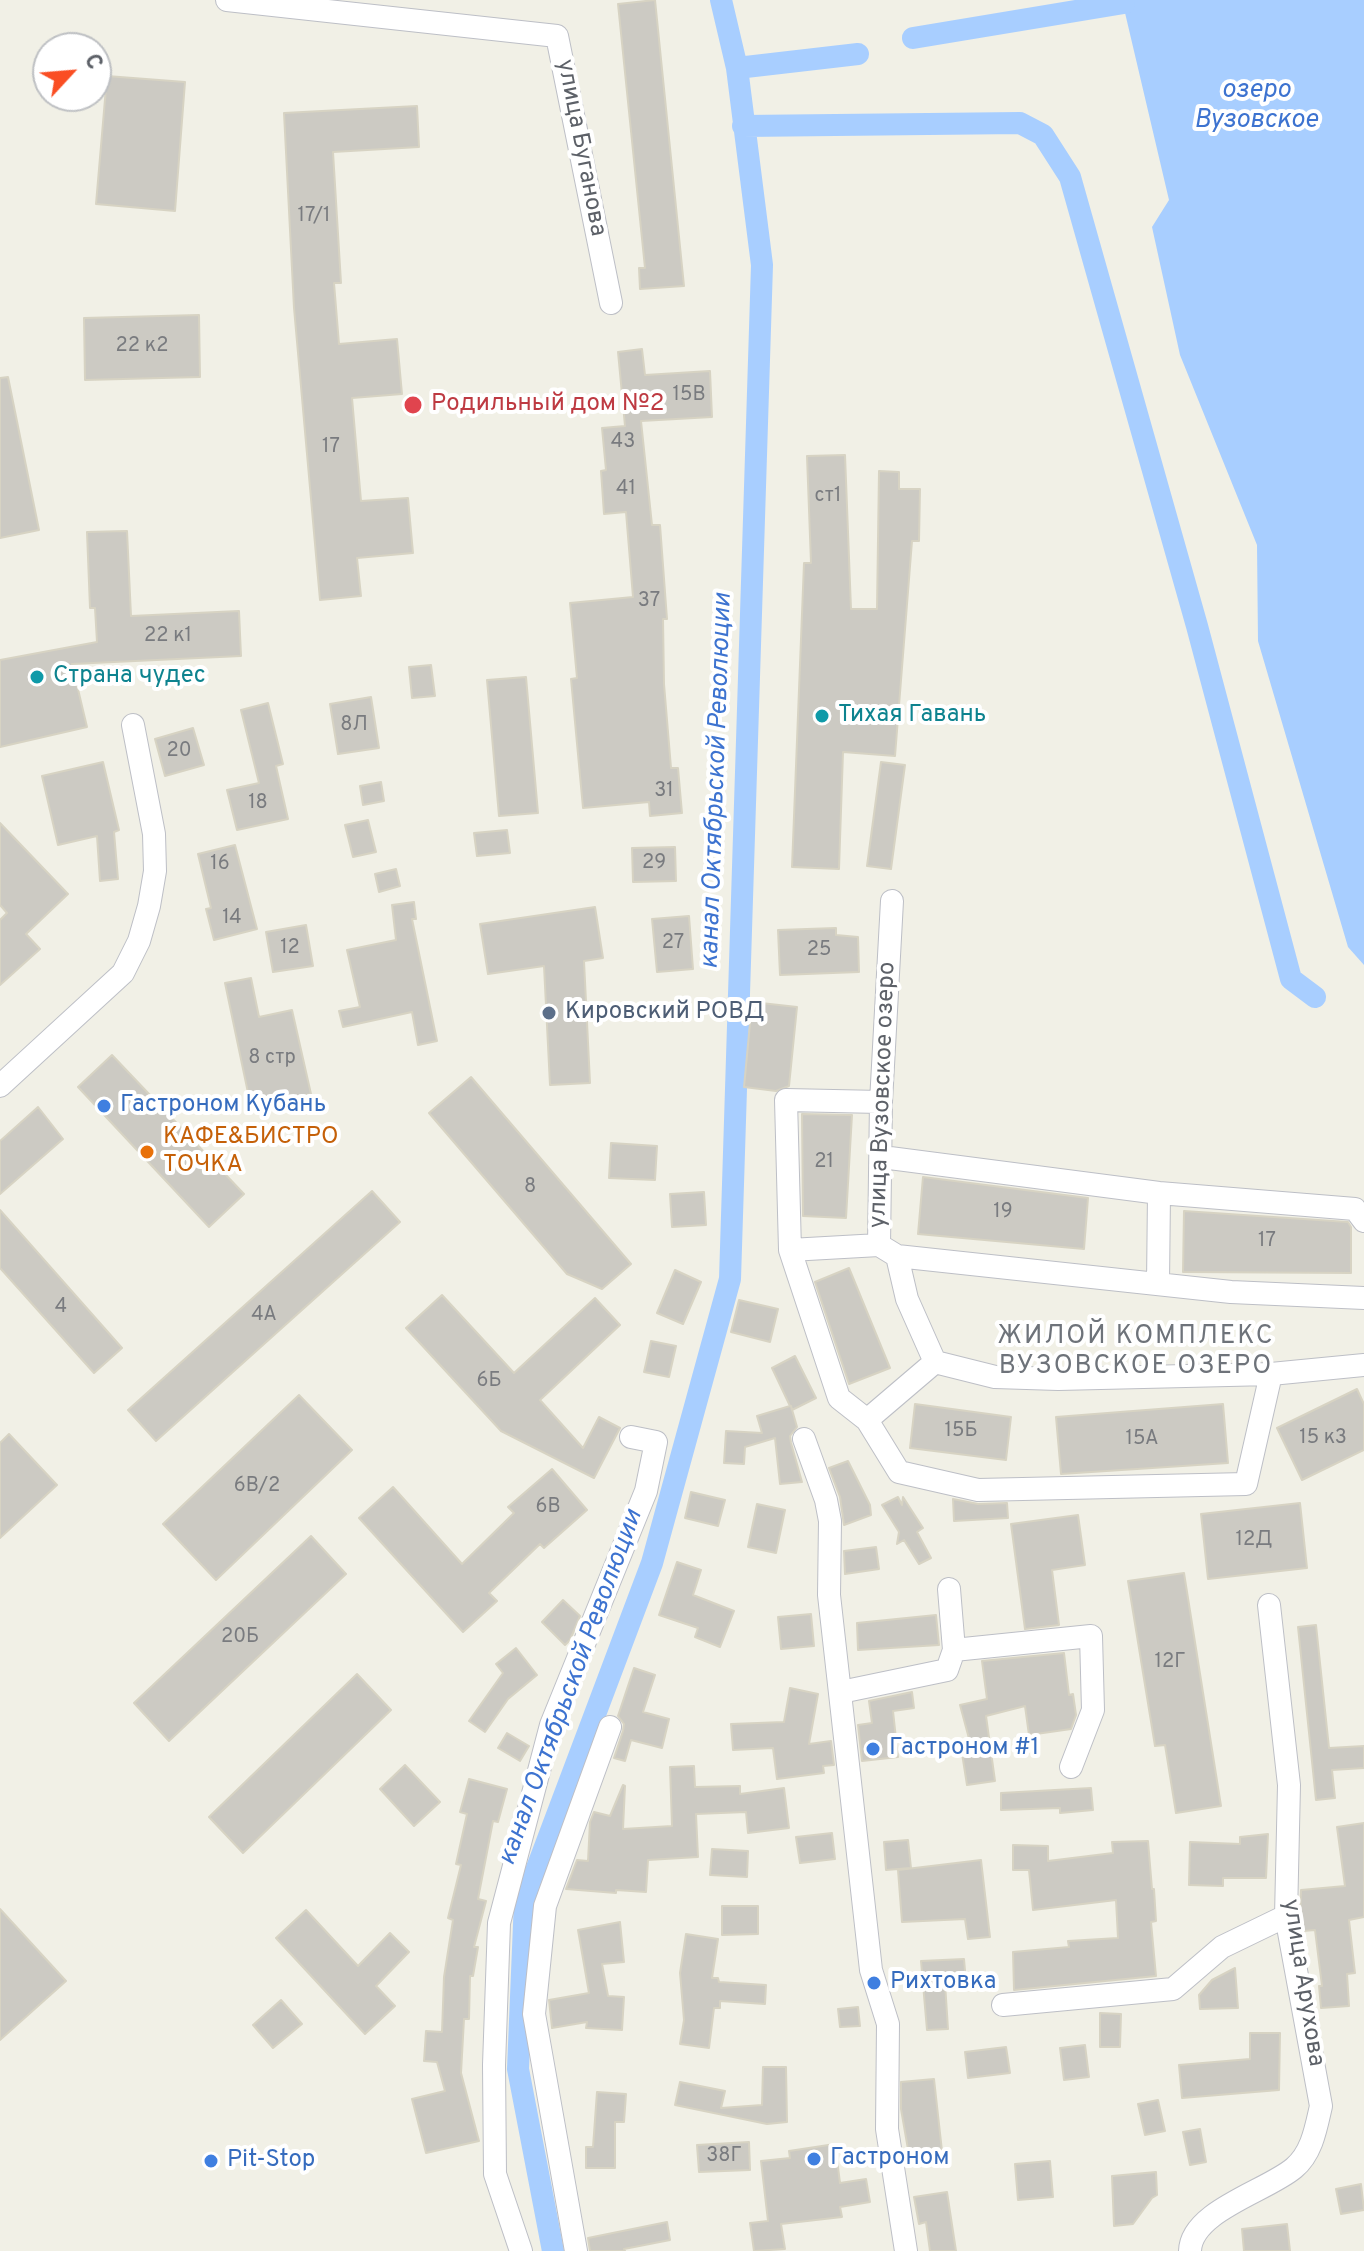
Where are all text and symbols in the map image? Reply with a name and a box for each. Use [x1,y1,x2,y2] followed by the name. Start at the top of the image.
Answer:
[32,32,112,112] north arrow
[77,50,107,74] text: С
[549,57,611,239] street label: улица Буганова
[1194,76,1318,138] water label: озеро Вузовское
[298,205,330,229] house number: 17/1
[116,335,168,359] house number: 22 к2
[673,384,705,408] house number: 15В
[431,391,664,419] place label: Родильный дом №2
[402,394,424,416] marker: Родильный дом №2
[611,431,635,455] house number: 43
[322,436,340,460] house number: 17
[616,478,636,502] house number: 41
[815,485,841,509] house number: ст1
[638,590,660,614] house number: 37
[696,592,740,970] water label: канал Октябрьской Революции
[144,625,192,649] house number: 22 к1
[53,663,206,691] place label: Страна чудес
[28,668,46,686] marker: Страна чудес
[838,702,986,730] place label: Тихая Гавань
[813,707,831,725] marker: Тихая Гавань
[340,714,368,738] house number: 8Л
[166,740,192,764] house number: 20
[654,780,674,804] house number: 31
[248,792,268,816] house number: 18
[642,852,666,876] house number: 29
[210,853,230,877] house number: 16
[222,907,242,931] house number: 14
[662,932,684,956] house number: 27
[280,937,300,961] house number: 12
[807,939,831,963] house number: 25
[865,961,903,1229] street label: улица Вузовское озеро
[565,999,765,1027] place label: Кировский РОВД
[540,1004,558,1022] marker: Кировский РОВД
[248,1047,296,1071] house number: 8 стр
[120,1092,326,1120] place label: Гастроном Кубань
[95,1097,113,1115] marker: Гастроном Кубань
[163,1124,338,1180] place label: КАФЕ&БИСТРО ТОЧКА
[138,1143,156,1161] marker: КАФЕ&БИСТРО ТОЧКА
[814,1151,834,1175] house number: 21
[524,1176,536,1200] house number: 8
[993,1201,1013,1225] house number: 19
[1258,1230,1276,1254] house number: 17
[55,1296,67,1320] house number: 4
[251,1304,277,1328] house number: 4А
[997,1322,1275,1384] district label: ЖИЛОЙ КОМПЛЕКС ВУЗОВСКОЕ ОЗЕРО
[476,1370,502,1394] house number: 6Б
[945,1420,977,1444] house number: 15Б
[1299,1427,1347,1451] house number: 15 к3
[1125,1428,1159,1452] house number: 15А
[234,1475,280,1499] house number: 6В/2
[535,1496,561,1520] house number: 6В
[493,1506,651,1870] water label: канал Октябрьской Революции
[1236,1529,1272,1553] house number: 12Д
[221,1626,259,1650] house number: 20Б
[1154,1651,1186,1675] house number: 12Г
[889,1735,1040,1763] place label: Гастроном #1
[864,1740,882,1758] marker: Гастроном #1
[1275,1897,1329,2069] street label: улица Арухова
[890,1969,996,1997] place label: Рихтовка
[865,1974,883,1992] marker: Рихтовка
[706,2145,742,2169] house number: 38Г
[830,2145,950,2173] place label: Гастроном
[227,2147,315,2175] place label: Pit-Stop
[805,2150,823,2168] marker: Гастроном
[202,2152,220,2170] marker: Pit-Stop

